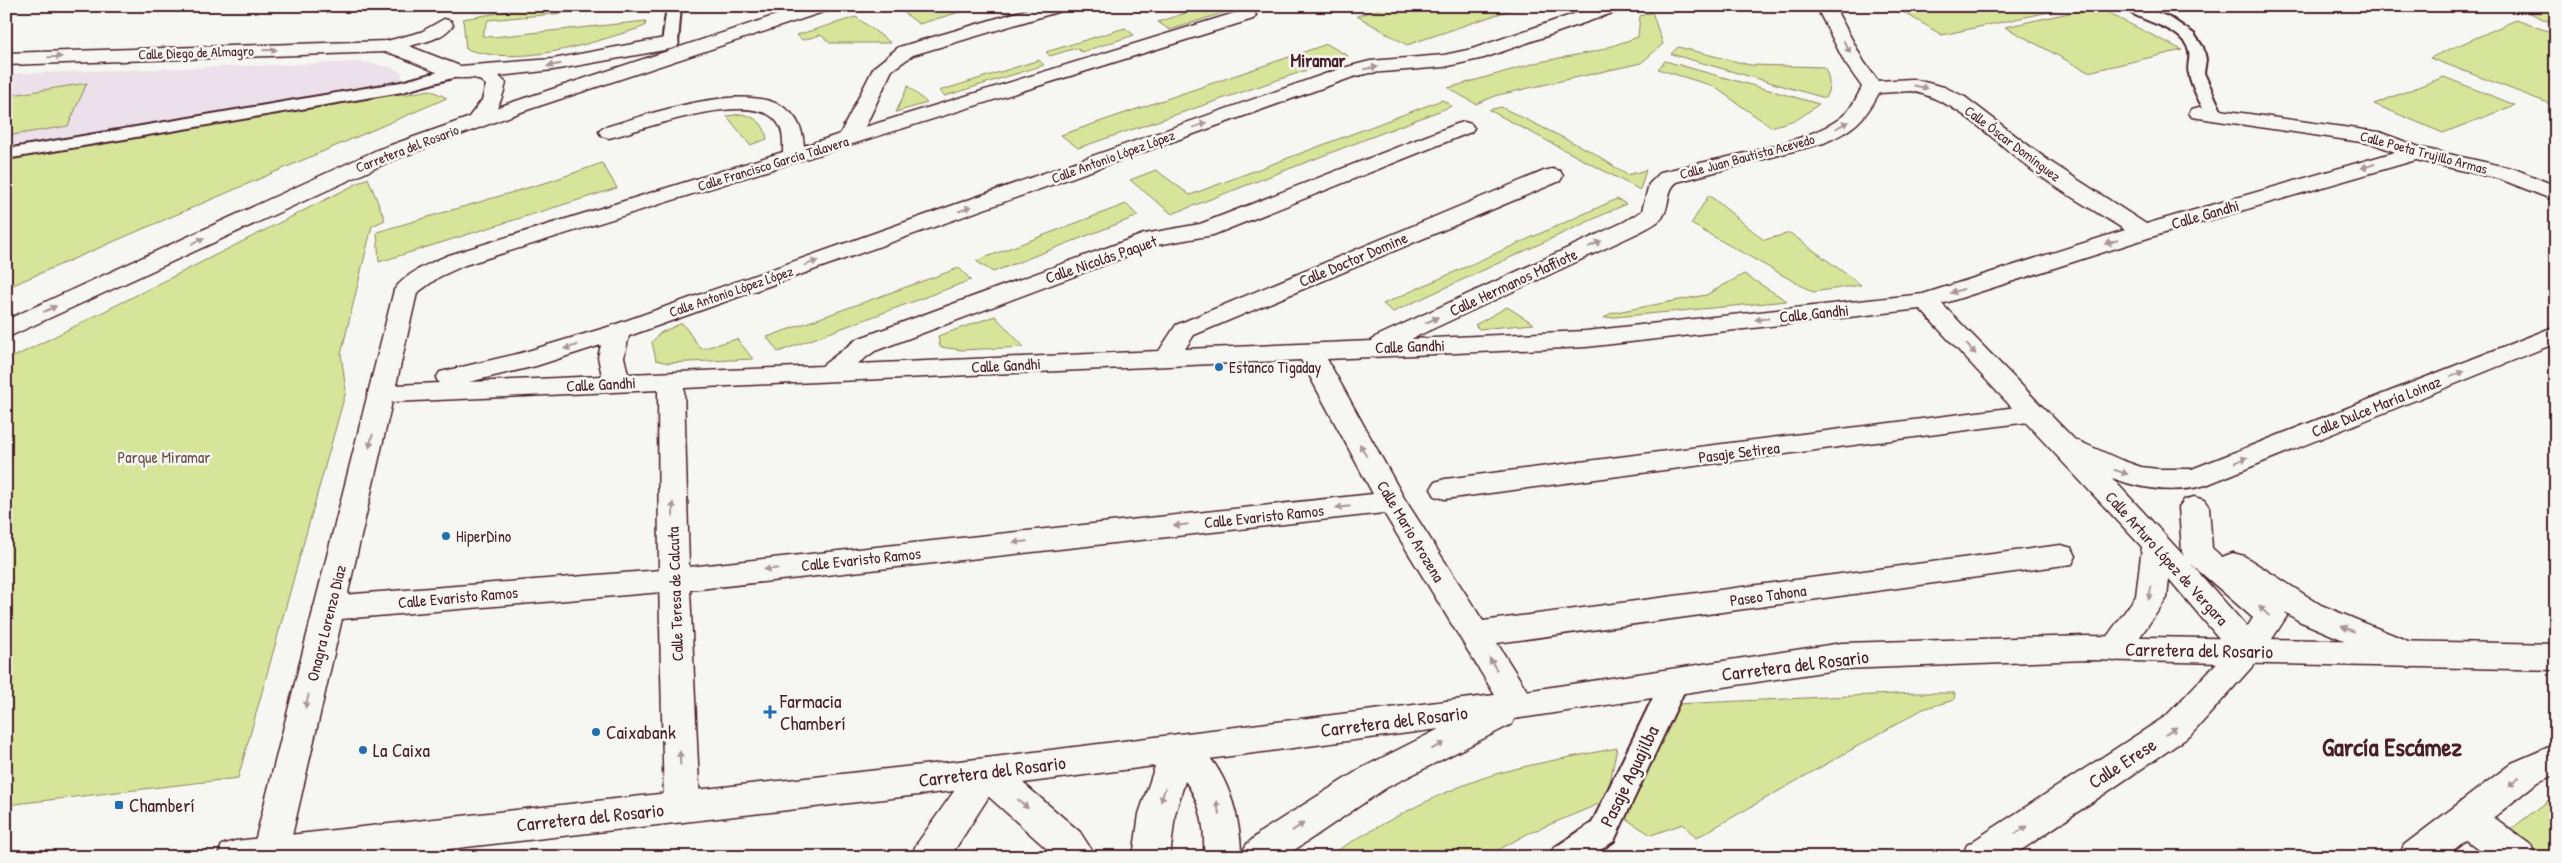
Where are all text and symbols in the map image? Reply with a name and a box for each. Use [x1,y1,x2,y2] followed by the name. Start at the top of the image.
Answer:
[138,40,254,65] street label: Calle Diego de Almagro
[1843,40,1851,55] one-way arrow
[262,46,278,54] one-way arrow
[1291,48,1346,73] district label: Miramar
[47,53,63,61] one-way arrow
[545,61,561,69] one-way arrow
[1363,64,1379,72] one-way arrow
[1913,83,1928,91] one-way arrow
[1961,101,2065,186] street label: Calle Óscar Domínguez
[353,119,462,176] street label: Carretera del Rosario
[1193,121,1208,129] one-way arrow
[1835,121,1850,129] one-way arrow
[1049,125,1178,188] street label: Calle Antonio López López
[2358,126,2490,179] street label: Calle Poeta Trujillo Armas
[1677,129,1817,183] street label: Calle Juan Bautista Acevedo
[695,131,851,195] street label: Calle Francisco García Talavera
[2361,163,2376,171] one-way arrow
[2168,194,2242,234] street label: Calle Gandhi
[957,204,972,212] one-way arrow
[1295,226,1411,292] street label: Calle Doctor Domine
[1042,229,1160,288] street label: Calle Nicolás Paquet
[191,236,205,244] one-way arrow
[2104,238,2119,246] one-way arrow
[1588,240,1603,248] one-way arrow
[1445,242,1581,321] street label: Calle Hermanos Maffiote
[804,259,819,266] one-way arrow
[666,261,796,322] street label: Calle Antonio López López
[1949,288,1964,295] one-way arrow
[1778,298,1850,328] street label: Calle Gandhi
[43,305,57,313] one-way arrow
[1425,315,1439,323] one-way arrow
[1754,315,1770,323] one-way arrow
[1375,334,1445,358] street label: Calle Gandhi
[563,343,578,351] one-way arrow
[1965,343,1977,355] one-way arrow
[971,352,1041,378] street label: Calle Gandhi
[1229,356,1322,378] place label: Estanco Tigaday
[1213,361,1225,373] marker: Estanco Tigaday
[2450,369,2464,377] one-way arrow
[2308,370,2444,442] street label: Calle Dulce María Loinaz
[566,371,636,397] street label: Calle Gandhi
[366,434,374,449] one-way arrow
[1697,436,1781,468] street label: Pasaje Setirea
[1359,443,1368,457] one-way arrow
[118,446,210,468] park label: Parque Miramar
[2234,456,2249,464] one-way arrow
[2114,468,2129,476] one-way arrow
[1372,476,1450,586] street label: Calle Mario Arozena
[2101,486,2233,630] street label: Calle Arturo López de Vergara
[1203,499,1325,533] street label: Calle Evaristo Ramos
[669,500,677,516] one-way arrow
[1335,503,1351,511] one-way arrow
[1173,521,1189,529] one-way arrow
[456,525,512,547] place label: HiperDino
[662,526,688,662] street label: Calle Teresa de Calcuta
[440,530,452,542] marker: HiperDino
[1012,538,1028,546] one-way arrow
[800,542,922,576] street label: Calle Evaristo Ramos
[301,562,351,683] street label: Onagra Lorenzo Diaz
[763,565,779,573] one-way arrow
[1728,579,1808,611] street label: Paseo Tahona
[397,581,519,613] street label: Calle Evaristo Ramos
[2146,585,2154,601] one-way arrow
[2258,605,2270,617] one-way arrow
[2340,625,2355,633] one-way arrow
[2125,636,2274,664] street label: Carretera del Rosario
[1720,643,1870,687] street label: Carretera del Rosario
[1488,657,1498,670] one-way arrow
[779,688,846,736] place label: Farmacia Chamberí
[303,694,311,709] one-way arrow
[1319,699,1469,743] street label: Carretera del Rosario
[764,706,776,718] marker: Farmacia Chamberí
[606,719,676,745] place label: Caixabank
[1593,721,1665,831] street label: Pasaje Aguajilba
[590,726,602,738] marker: Caixabank
[2165,726,2178,735] one-way arrow
[2322,730,2462,764] district label: García Escámez
[2083,731,2161,795] street label: Calle Erese
[373,737,431,763] place label: La Caixa
[1431,742,1445,750] one-way arrow
[357,744,369,756] marker: La Caixa
[917,749,1067,793] street label: Carretera del Rosario
[676,750,684,766] one-way arrow
[2507,776,2520,787] one-way arrow
[1159,787,1167,802] one-way arrow
[129,792,195,818] place label: Chamberí
[515,796,665,838] street label: Carretera del Rosario
[113,799,125,811] marker: Chamberí
[1016,799,1029,810] one-way arrow
[1214,800,1222,816] one-way arrow
[1291,822,1304,832] one-way arrow
[2014,825,2028,835] one-way arrow

